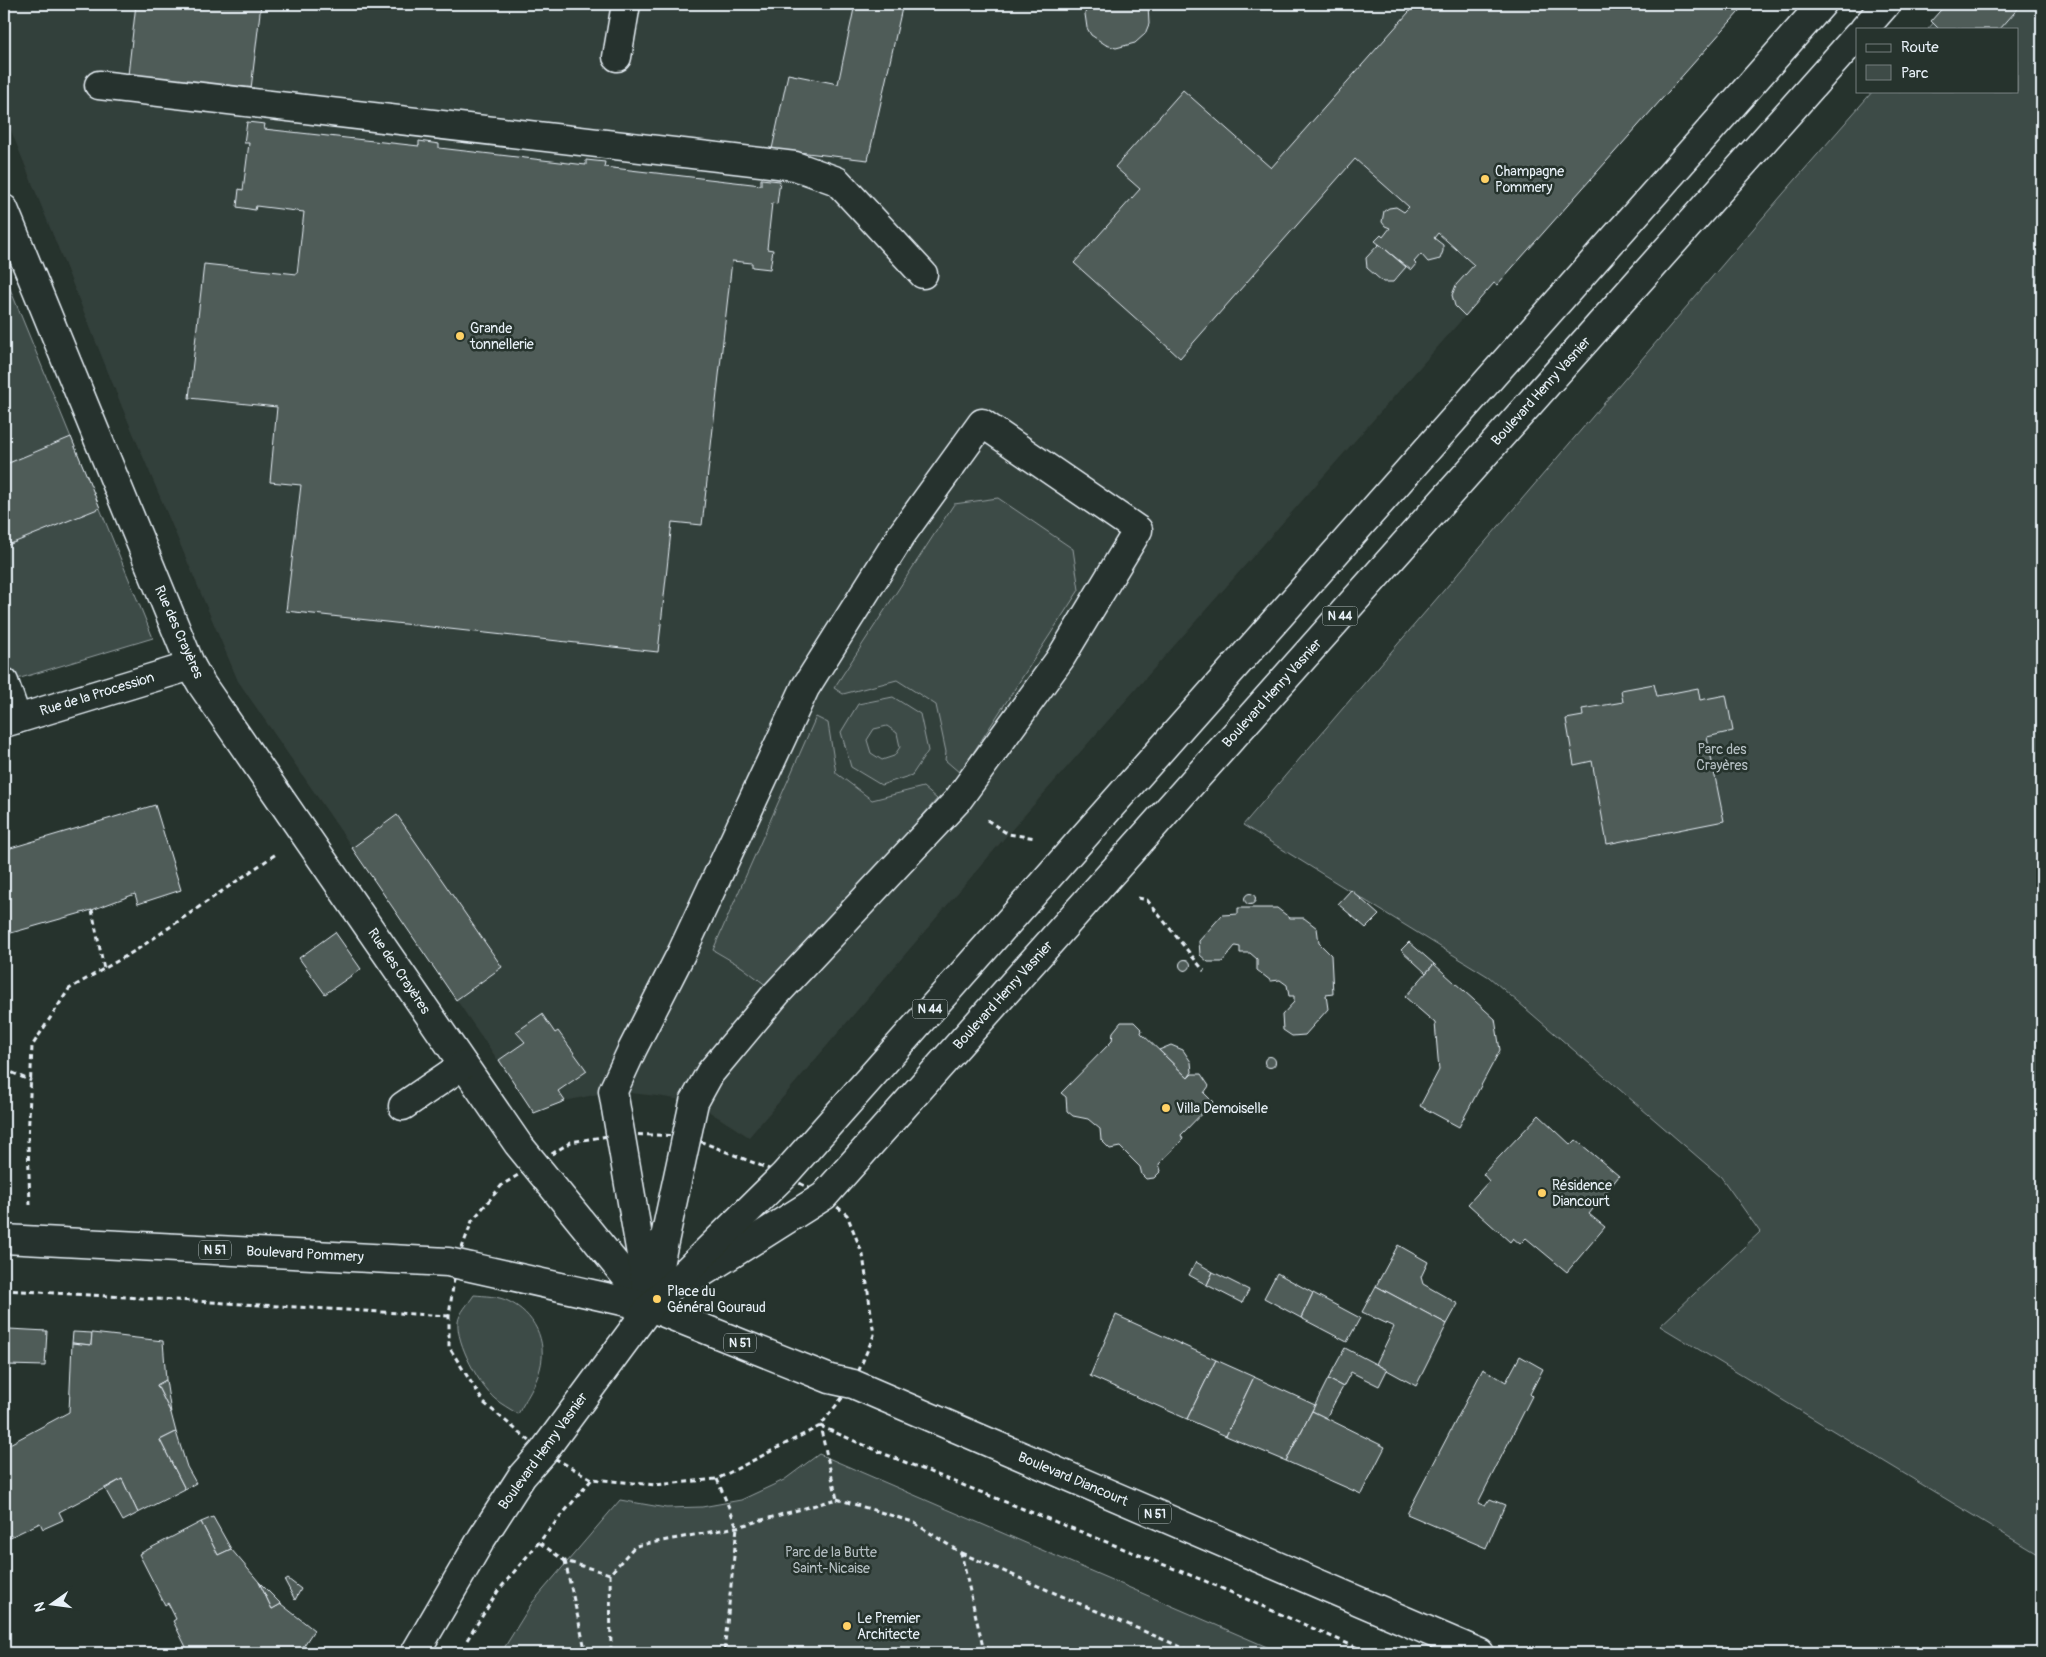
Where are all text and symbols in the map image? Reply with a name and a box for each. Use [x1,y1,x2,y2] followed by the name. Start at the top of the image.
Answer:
[1856,28,2018,92] legend
[1901,38,1939,57] text: Route
[1901,64,1929,83] text: Parc
[1495,163,1564,196] place label: Champagne Pommery
[1479,173,1491,185] marker: Champagne Pommery
[469,320,534,353] place label: Grande tonnellerie
[454,330,466,342] marker: Grande tonnellerie
[1488,333,1594,449] street label: Boulevard Henry Vasnier
[151,583,207,682] street label: Rue des Crayères
[1322,606,1358,626] road number: N 44
[1219,635,1325,751] street label: Boulevard Henry Vasnier
[38,668,156,720] street label: Rue de la Procession
[1696,741,1748,774] park label: Parc des Crayères
[364,925,434,1018] street label: Rue des Crayères
[950,937,1056,1053] street label: Boulevard Henry Vasnier
[912,1000,948,1019] road number: N 44
[1176,1100,1268,1117] place label: Villa Demoiselle
[1160,1102,1172,1114] marker: Villa Demoiselle
[1552,1177,1612,1210] place label: Résidence Diancourt
[1536,1187,1548,1199] marker: Résidence Diancourt
[199,1240,231,1260] road number: N 51
[246,1242,364,1266] street label: Boulevard Pommery
[667,1283,766,1316] place label: Place du Général Gouraud
[651,1293,663,1305] marker: Place du Général Gouraud
[724,1334,756,1352] road number: N 51
[495,1389,591,1513] street label: Boulevard Henry Vasnier
[1015,1448,1131,1510] street label: Boulevard Diancourt
[1139,1505,1171,1524] road number: N 51
[785,1544,877,1577] park label: Parc de la Butte Saint-Nicaise
[28,1580,78,1630] north arrow
[30,1600,49,1614] text: N
[857,1610,921,1643] place label: Le Premier Architecte
[841,1620,853,1632] marker: Le Premier Architecte

